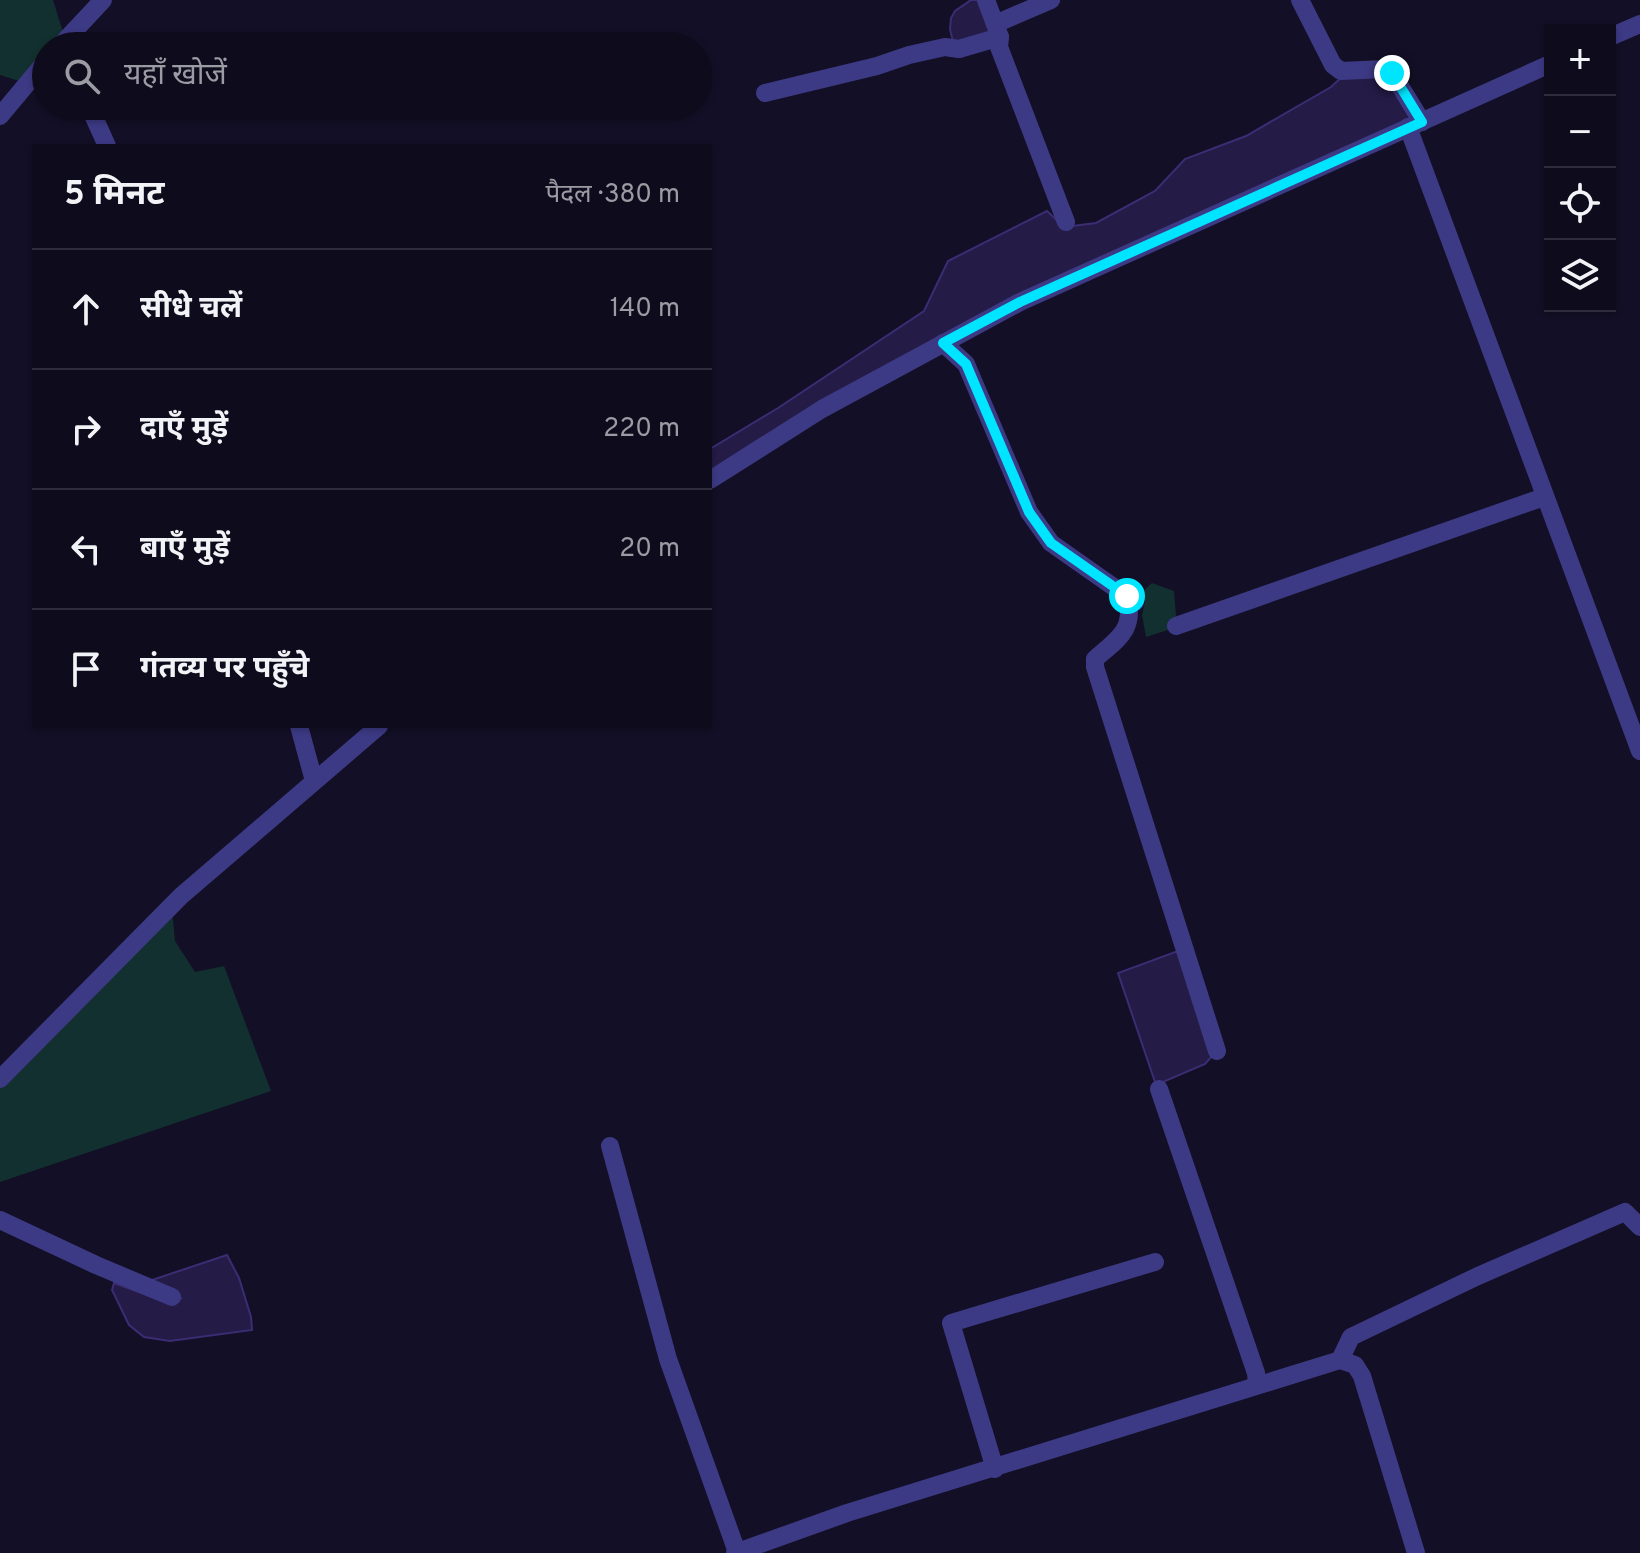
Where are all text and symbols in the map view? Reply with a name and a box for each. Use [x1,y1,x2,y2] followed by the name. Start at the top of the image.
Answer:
[1544,24,1616,312] map controls
[1544,24,1616,96] button: +
[32,32,712,120] search box
[60,54,104,98] icon: search
[1374,55,1410,91] route end
[124,58,227,95] text: यहाँ खोजें
[1544,96,1616,168] button: −
[1544,168,1616,240] button: locate
[64,174,165,217] text: 5 मिनट
[545,179,680,212] text: पैदल · 380 m
[1544,240,1616,312] button: layers
[64,287,108,331] icon: ahead
[140,291,242,328] text: सीधे चलें
[610,293,680,326] text: 140 m
[64,407,108,451] icon: right
[140,411,228,448] text: दाएँ मुड़ें
[603,413,680,446] text: 220 m
[64,527,108,571] icon: left
[140,531,230,568] text: बाएँ मुड़ें
[619,533,680,566] text: 20 m
[1109,578,1145,614] route start
[64,647,108,691] icon: arrive
[140,651,309,688] text: गंतव्य पर पहुँचे

